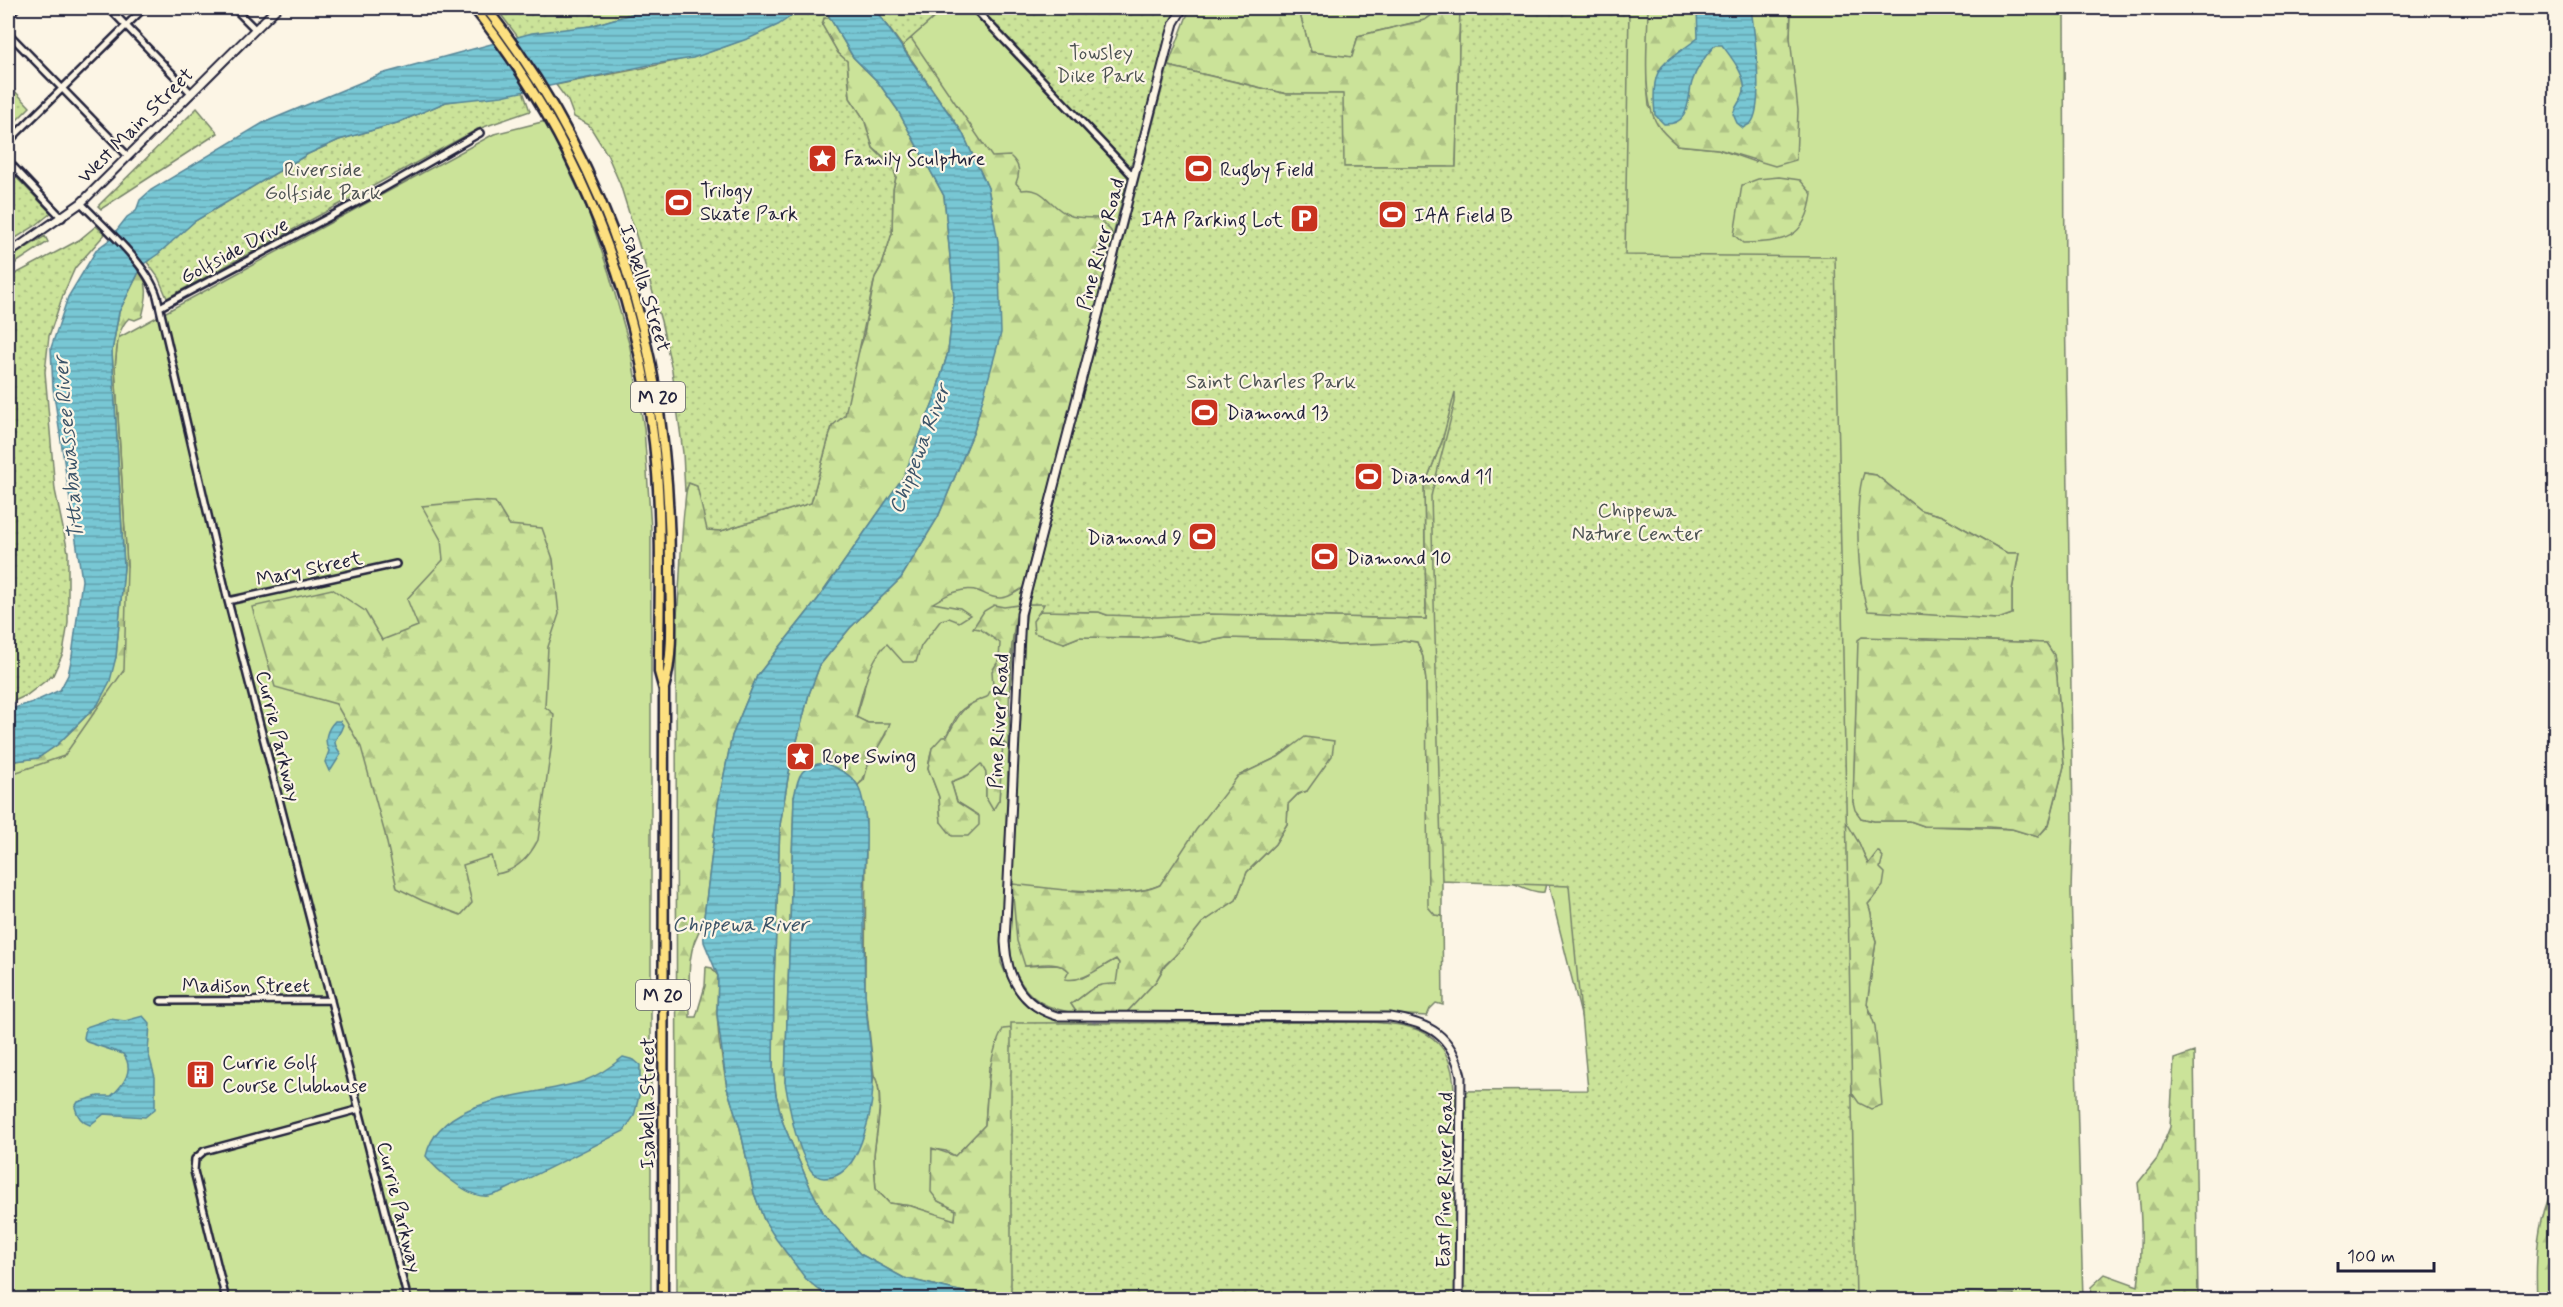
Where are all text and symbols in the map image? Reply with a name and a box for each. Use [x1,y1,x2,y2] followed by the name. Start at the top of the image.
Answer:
[1057,40,1145,90] park label: Towsley Dike Park
[72,62,200,190] street label: West Main Street
[807,142,839,174] place icon: Family Sculpture
[844,146,986,173] place label: Family Sculpture
[1183,153,1215,185] sports icon: Rugby Field
[265,157,381,207] park label: Riverside Golfside Park
[1220,157,1314,186] place label: Rugby Field
[1071,176,1132,313] street label: Pine River Road
[700,178,798,228] place label: Trilogy Skate Park
[663,186,695,218] sports icon: Trilogy Skate Park
[1377,199,1409,231] sports icon: IAA Field B
[1288,203,1320,235] parking icon: IAA Parking Lot
[1414,203,1513,230] place label: IAA Field B
[1141,207,1283,236] place label: IAA Parking Lot
[176,211,294,291] street label: Golfside Drive
[612,221,677,355] street label: Isabella Street
[47,352,91,541] water label: Tittabawassee River
[1186,369,1356,396] park label: Saint Charles Park
[883,378,959,518] water label: Chippewa River
[631,382,685,412] road number: M 20
[1189,396,1221,428] sports icon: Diamond 13
[1226,400,1329,427] place label: Diamond 13
[1353,460,1385,492] sports icon: Diamond 11
[1390,464,1493,491] place label: Diamond 11
[1572,498,1703,548] park label: Chippewa Nature Center
[1187,521,1219,553] sports icon: Diamond 9
[1087,525,1182,552] place label: Diamond 9
[1309,541,1341,573] sports icon: Diamond 10
[254,545,365,594] street label: Mary Street
[1346,545,1452,572] place label: Diamond 10
[982,653,1017,789] street label: Pine River Road
[248,668,307,805] street label: Currie Parkway
[785,740,817,772] place icon: Rope Swing
[822,744,916,772] place label: Rope Swing
[672,911,811,939] water label: Chippewa River
[182,973,310,1000] street label: Madison Street
[636,980,690,1010] road number: M 20
[635,1037,662,1169] street label: Isabella Street
[222,1050,367,1100] place label: Currie Golf Course Clubhouse
[185,1058,217,1090] building icon: Currie Golf Course Clubhouse
[1430,1092,1461,1268] street label: East Pine River Road
[369,1139,428,1276] street label: Currie Parkway
[2338,1235,2434,1273] scale bar
[2347,1245,2395,1269] text: 100 m

